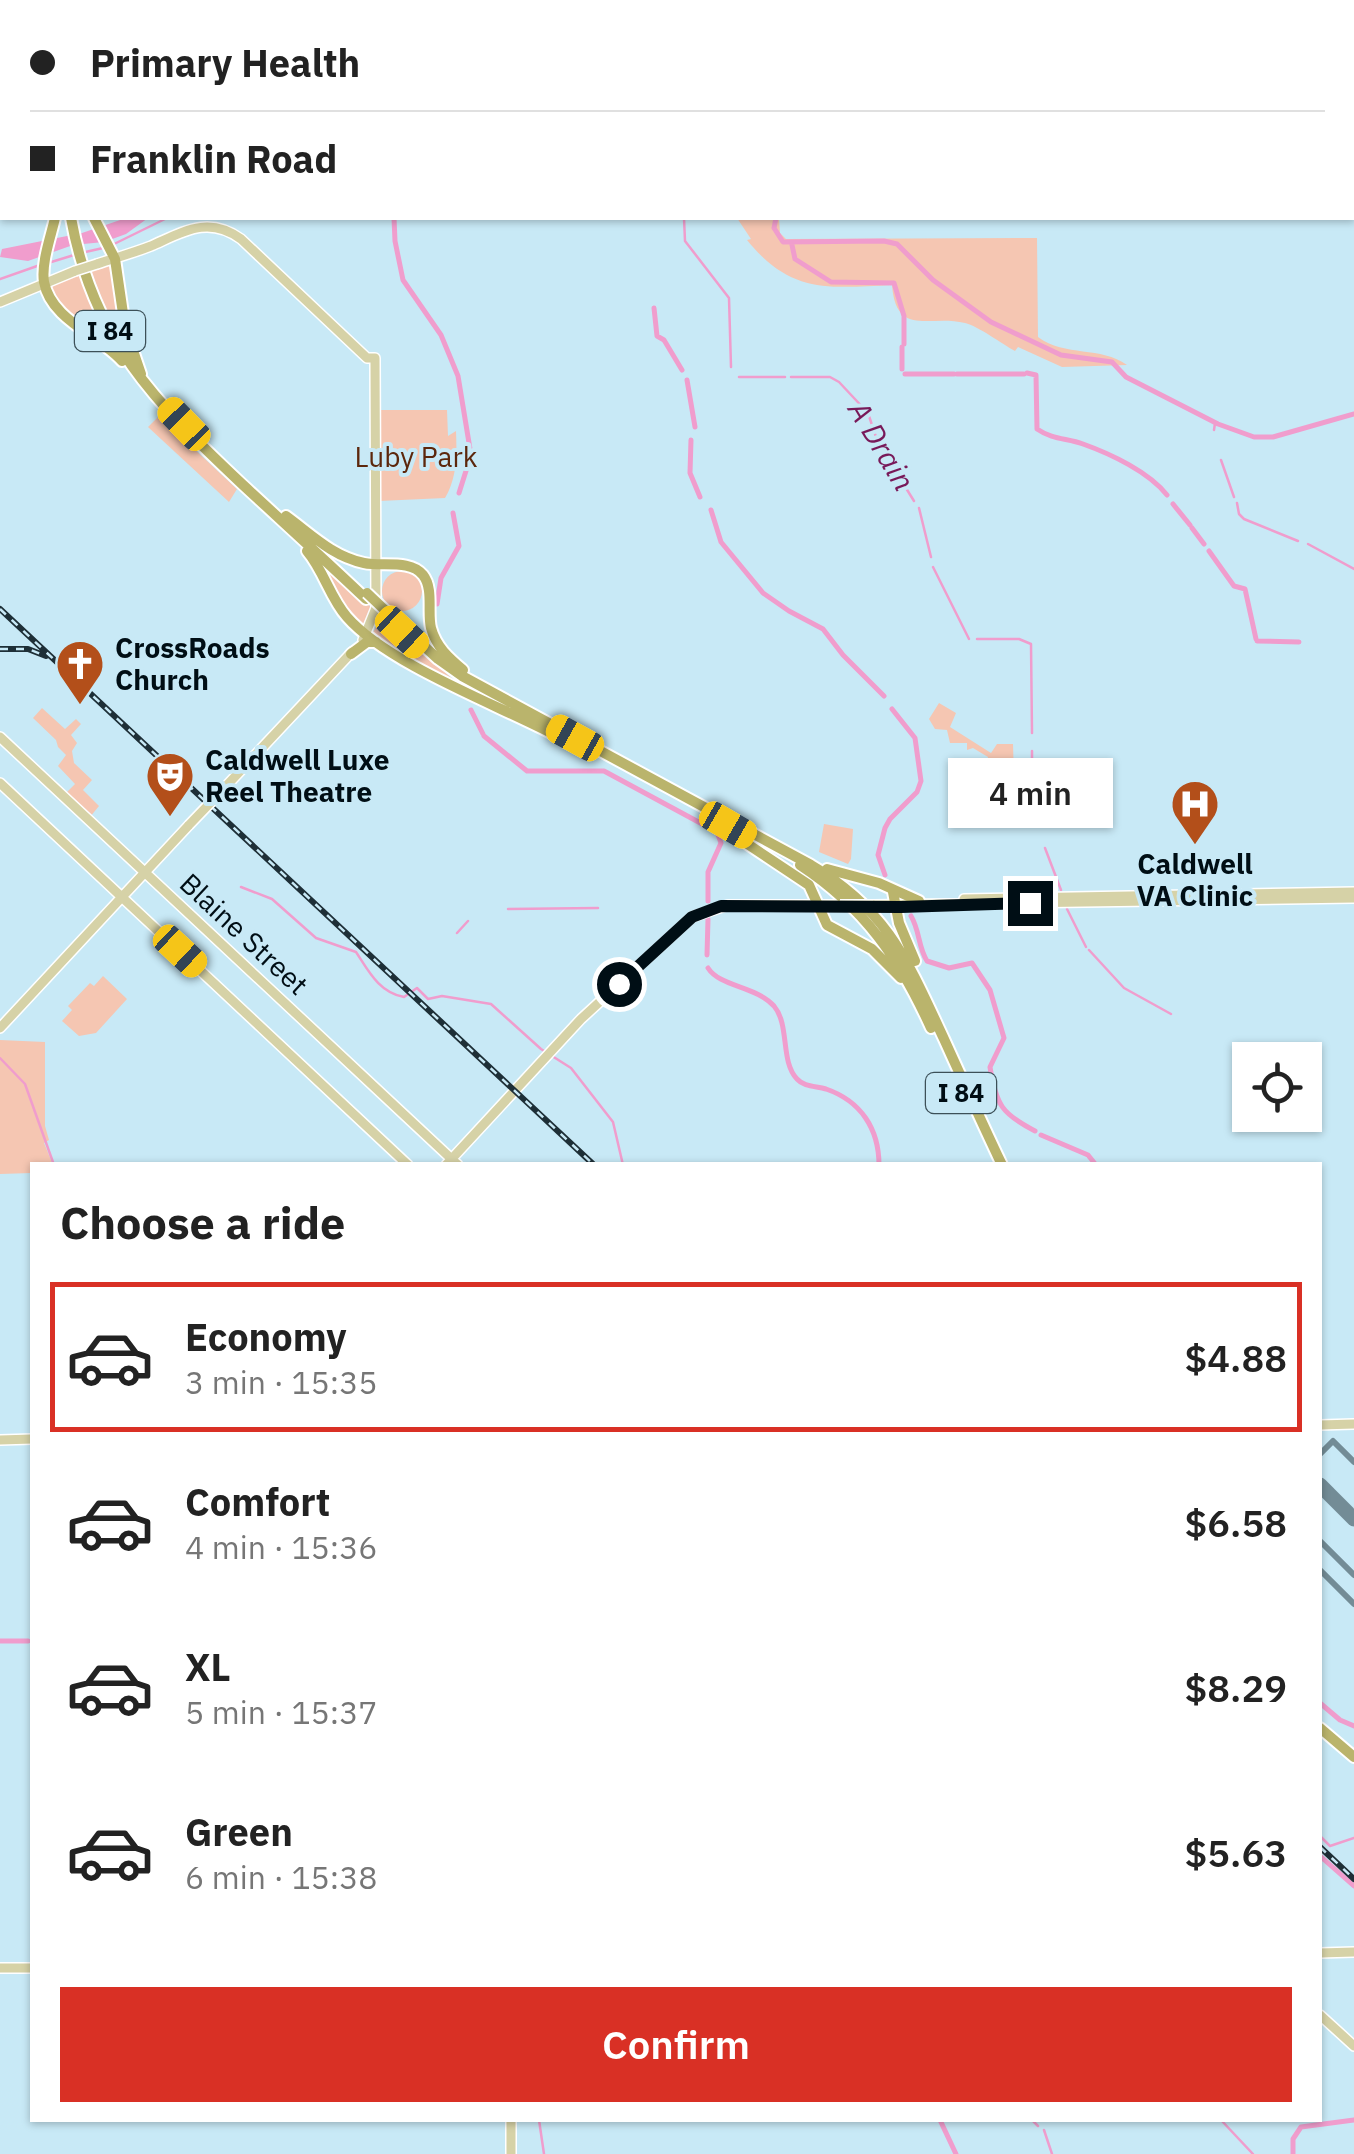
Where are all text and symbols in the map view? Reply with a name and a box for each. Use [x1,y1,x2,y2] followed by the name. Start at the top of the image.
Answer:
[90,38,360,87] text: Primary Health
[90,134,337,183] text: Franklin Road
[75,311,145,351] road number: I 84
[152,392,216,456] car
[840,392,924,497] water label: A Drain
[354,438,478,475] park label: Luby Park
[370,601,434,663] car
[115,629,270,698] place label: CrossRoads Church
[54,638,106,706] church icon: CrossRoads Church
[541,710,609,766] car
[205,741,389,810] place label: Caldwell Luxe Reel Theatre
[144,750,196,818] theatre icon: Caldwell Luxe Reel Theatre
[948,758,1112,828] callout: 4 min
[989,772,1072,814] text: 4 min
[1169,778,1221,846] hospital icon: Caldwell VA Clinic
[695,797,761,853] car
[1137,845,1253,914] place label: Caldwell VA Clinic
[172,865,316,1003] street label: Blaine Street
[1008,881,1053,926] route end
[148,920,212,982] car
[597,962,642,1007] route start
[1232,1042,1322,1132] map controls
[1232,1042,1322,1132] button: locate
[926,1073,996,1113] road number: I 84
[60,1193,345,1251] text: Choose a ride
[65,1312,155,1402] icon: car
[185,1312,347,1361] text: Economy
[1184,1333,1287,1382] text: $4.88
[185,1361,378,1403] text: 3 min · 15:35
[65,1477,155,1567] icon: car
[185,1477,330,1526] text: Comfort
[1184,1498,1287,1547] text: $6.58
[185,1526,378,1568] text: 4 min · 15:36
[65,1642,155,1732] icon: car
[185,1642,231,1691] text: XL
[1184,1663,1287,1712] text: $8.29
[185,1691,378,1733] text: 5 min · 15:37
[65,1807,155,1897] icon: car
[185,1807,293,1856] text: Green
[1184,1828,1287,1877] text: $5.63
[185,1856,378,1898] text: 6 min · 15:38
[60,1987,1292,2102] button: Confirm

